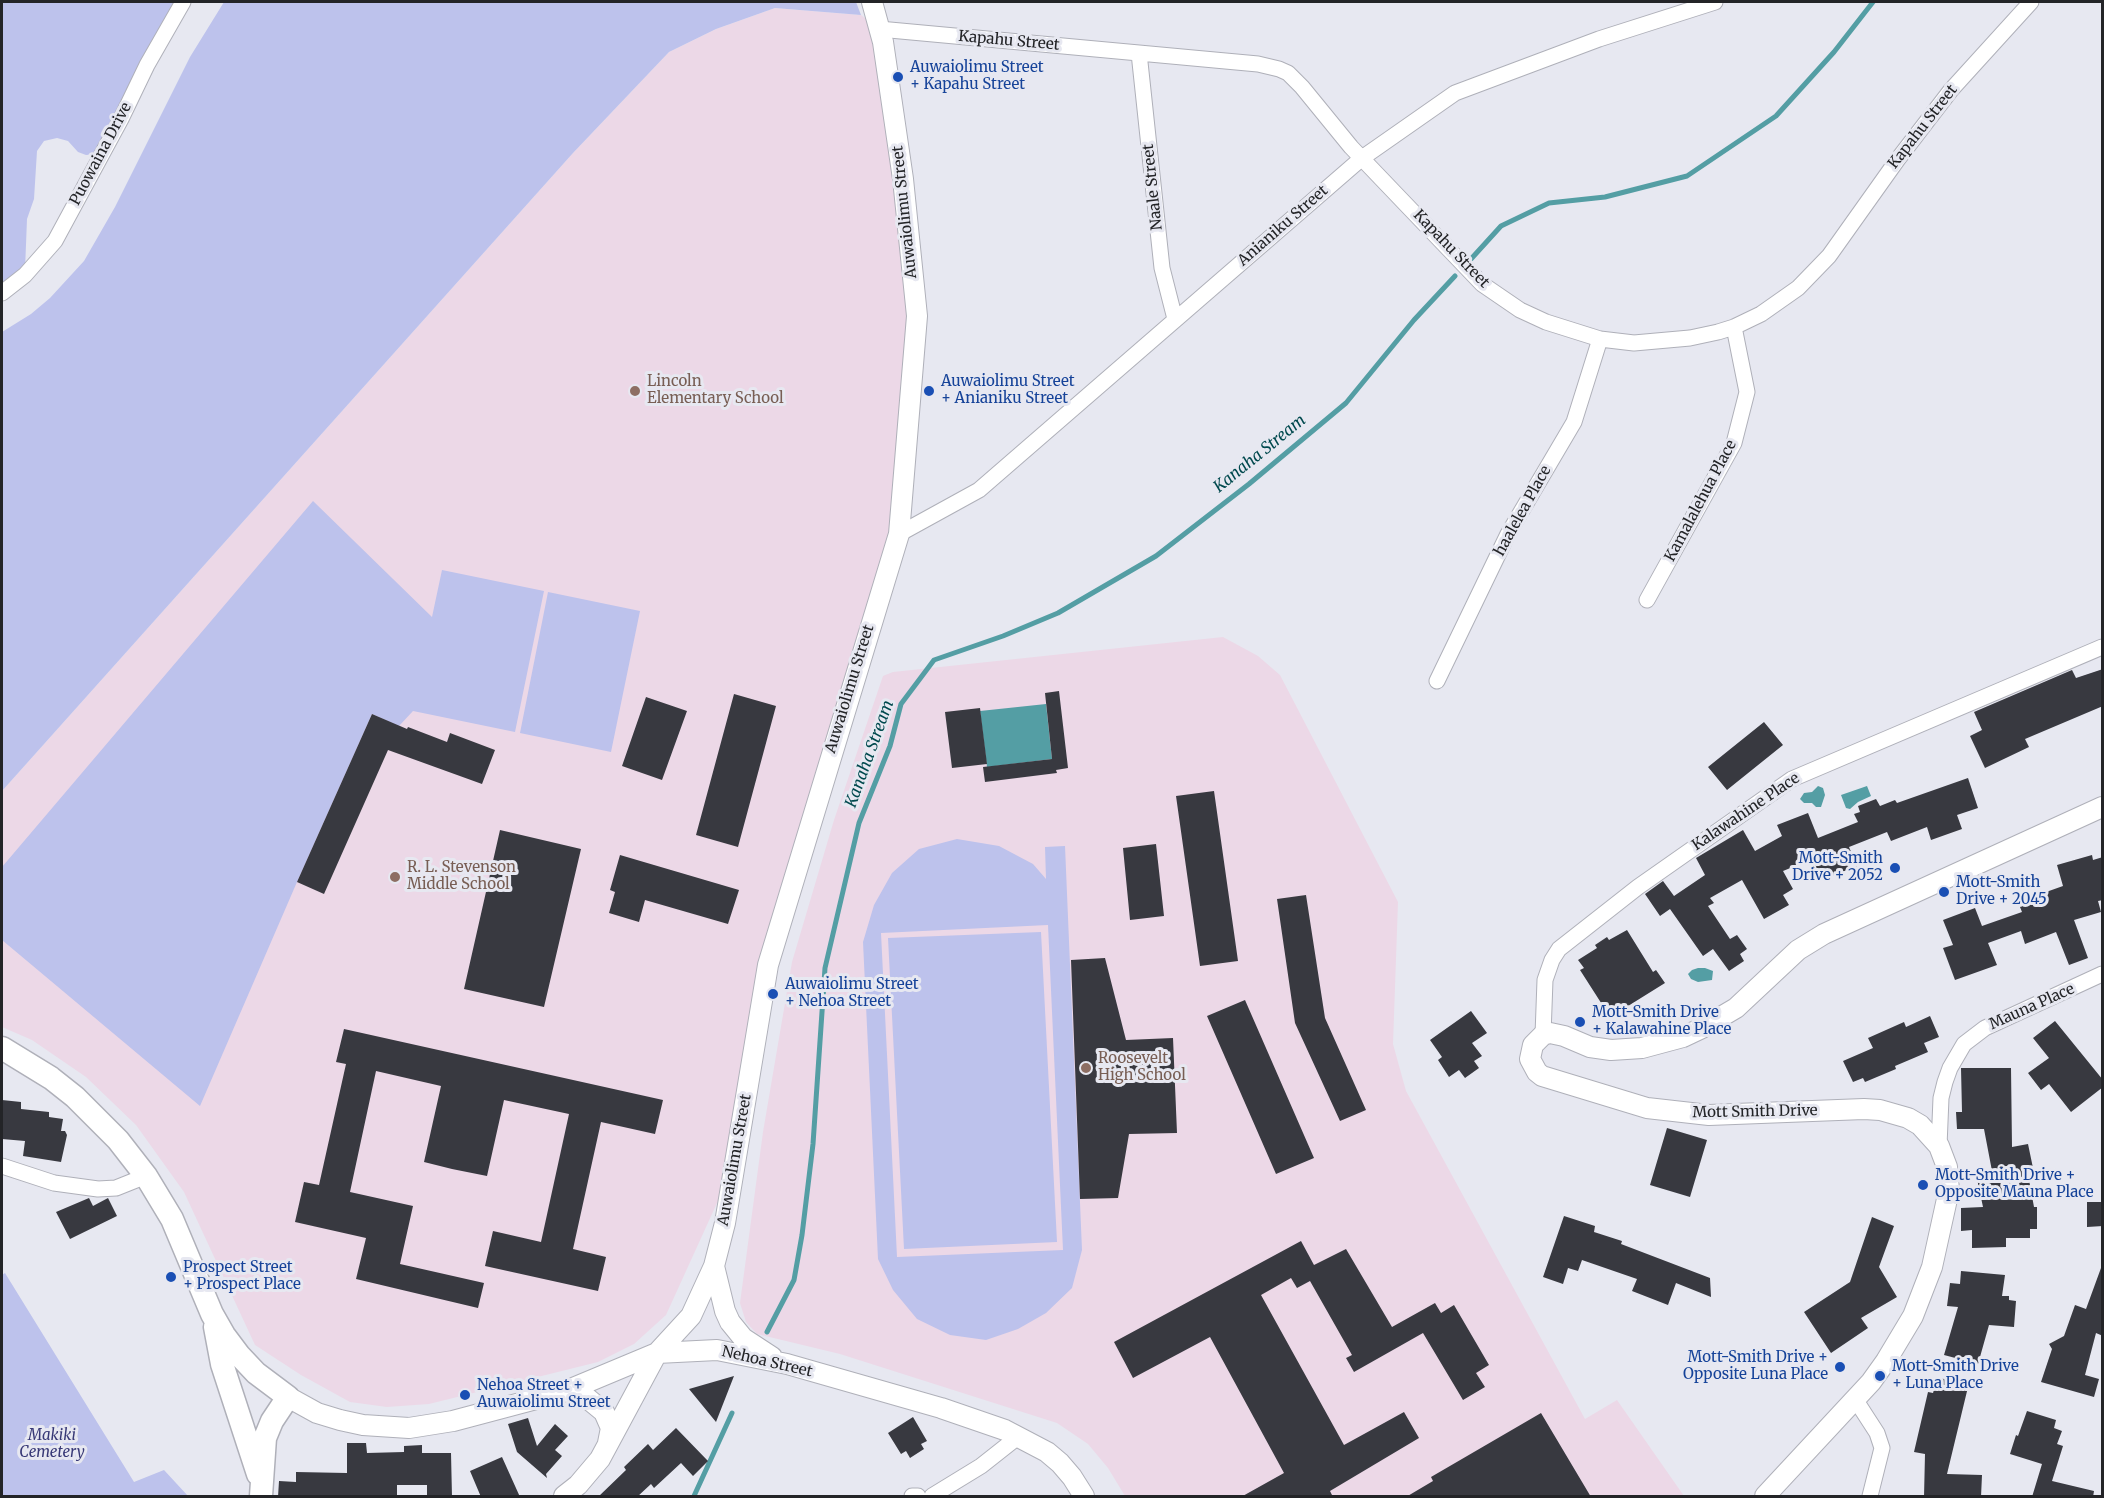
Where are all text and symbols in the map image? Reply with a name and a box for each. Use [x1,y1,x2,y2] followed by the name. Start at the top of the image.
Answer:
[958,28,1060,54] street label: Kapahu Street
[910,59,1044,94] place label: Auwaiolimu Street + Kapahu Street
[891,70,905,84] marker: Auwaiolimu Street + Kapahu Street
[1885,81,1961,173] street label: Kapahu Street
[66,100,136,208] street label: Puowaina Drive
[1140,143,1166,231] street label: Naale Street
[889,145,921,279] street label: Auwaiolimu Street
[1234,182,1332,270] street label: Anianiku Street
[1409,206,1493,292] street label: Kapahu Street
[647,373,784,408] place label: Lincoln Elementary School
[941,373,1075,408] place label: Auwaiolimu Street + Anianiku Street
[628,384,642,398] marker: Lincoln Elementary School
[922,384,936,398] marker: Auwaiolimu Street + Anianiku Street
[1210,411,1310,497] water label: Kanaha Stream
[1661,437,1741,565] street label: Kamalalehua Place
[1491,463,1555,559] street label: haalelea Place
[822,622,878,756] street label: Auwaiolimu Street
[842,698,898,810] water label: Kanaha Stream
[1689,769,1803,855] street label: Kalawahine Place
[1792,850,1883,885] place label: Mott-Smith Drive + 2052
[407,859,516,894] place label: R. L. Stevenson Middle School
[1888,861,1902,875] marker: Mott-Smith Drive + 2052
[388,870,402,884] marker: R. L. Stevenson Middle School
[1956,874,2047,909] place label: Mott-Smith Drive + 2045
[1937,885,1951,899] marker: Mott-Smith Drive + 2045
[785,976,919,1011] place label: Auwaiolimu Street + Nehoa Street
[1987,980,2077,1034] street label: Mauna Place
[766,987,780,1001] marker: Auwaiolimu Street + Nehoa Street
[1592,1004,1731,1039] place label: Mott-Smith Drive + Kalawahine Place
[1573,1015,1587,1029] marker: Mott-Smith Drive + Kalawahine Place
[1098,1050,1186,1085] place label: Roosevelt High School
[1079,1061,1093,1075] marker: Roosevelt High School
[715,1093,755,1227] street label: Auwaiolimu Street
[1692,1102,1818,1122] street label: Mott Smith Drive
[1935,1167,2094,1202] place label: Mott-Smith Drive + Opposite Mauna Place
[1916,1178,1930,1192] marker: Mott-Smith Drive + Opposite Mauna Place
[183,1259,301,1294] place label: Prospect Street + Prospect Place
[164,1270,178,1284] marker: Prospect Street + Prospect Place
[720,1343,814,1381] street label: Nehoa Street
[1683,1349,1828,1384] place label: Mott-Smith Drive + Opposite Luna Place
[1892,1358,2019,1393] place label: Mott-Smith Drive + Luna Place
[1833,1360,1847,1374] marker: Mott-Smith Drive + Opposite Luna Place
[1873,1369,1887,1383] marker: Mott-Smith Drive + Luna Place
[477,1377,611,1412] place label: Nehoa Street + Auwaiolimu Street
[458,1388,472,1402] marker: Nehoa Street + Auwaiolimu Street
[19,1427,85,1462] park label: Makiki Cemetery

